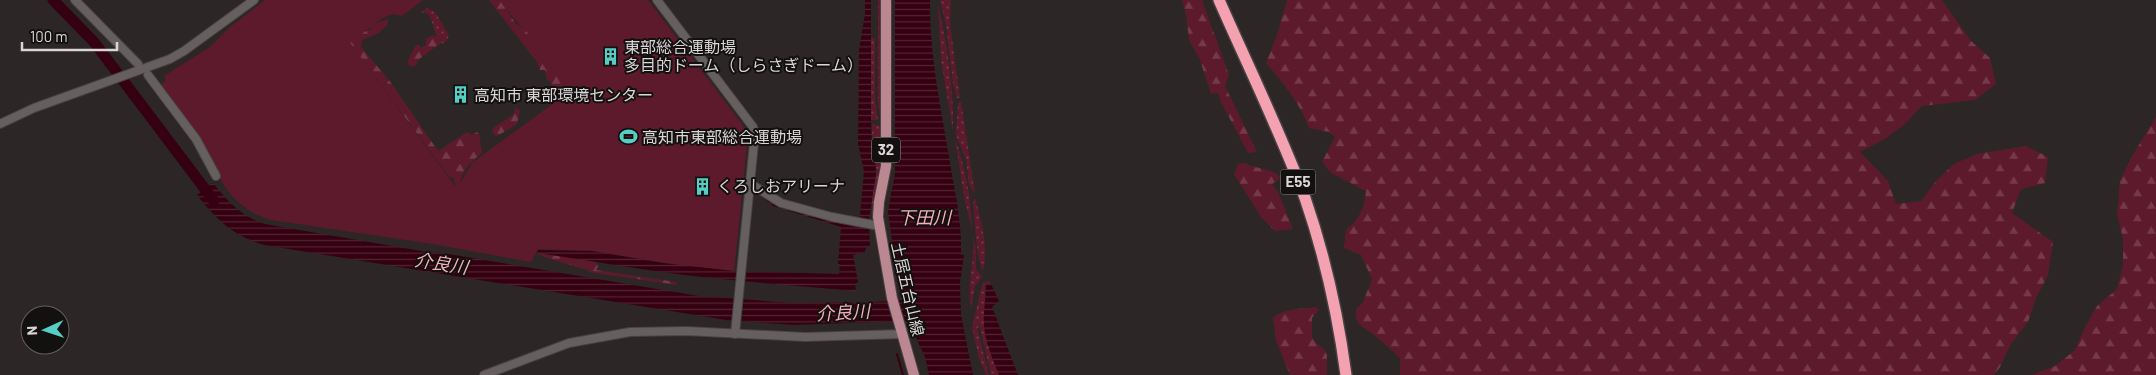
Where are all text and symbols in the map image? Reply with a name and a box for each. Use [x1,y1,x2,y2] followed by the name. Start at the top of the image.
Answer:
[22,20,118,52] scale bar
[30,27,68,45] text: 100 m
[624,37,863,74] place label: 東部総合運動場 多目的ドーム（しらさぎドーム）
[600,46,620,66] building icon: 東部総合運動場 多目的ドーム（しらさぎドーム）
[450,85,470,105] building icon: 高知市 東部環境センター
[474,85,653,104] place label: 高知市 東部環境センター
[618,127,638,147] sports icon: 高知市東部総合運動場
[642,127,802,146] place label: 高知市東部総合運動場
[872,138,900,162] road number: 32
[1280,170,1316,194] road number: E55
[693,176,713,196] building icon: くろしおアリーナ
[717,176,845,195] place label: くろしおアリーナ
[897,206,953,228] water label: 下田川
[888,240,929,338] street label: 土居五台山線
[413,248,472,278] water label: 介良川
[815,299,872,324] water label: 介良川
[20,305,70,355] north arrow
[23,326,40,336] text: N

